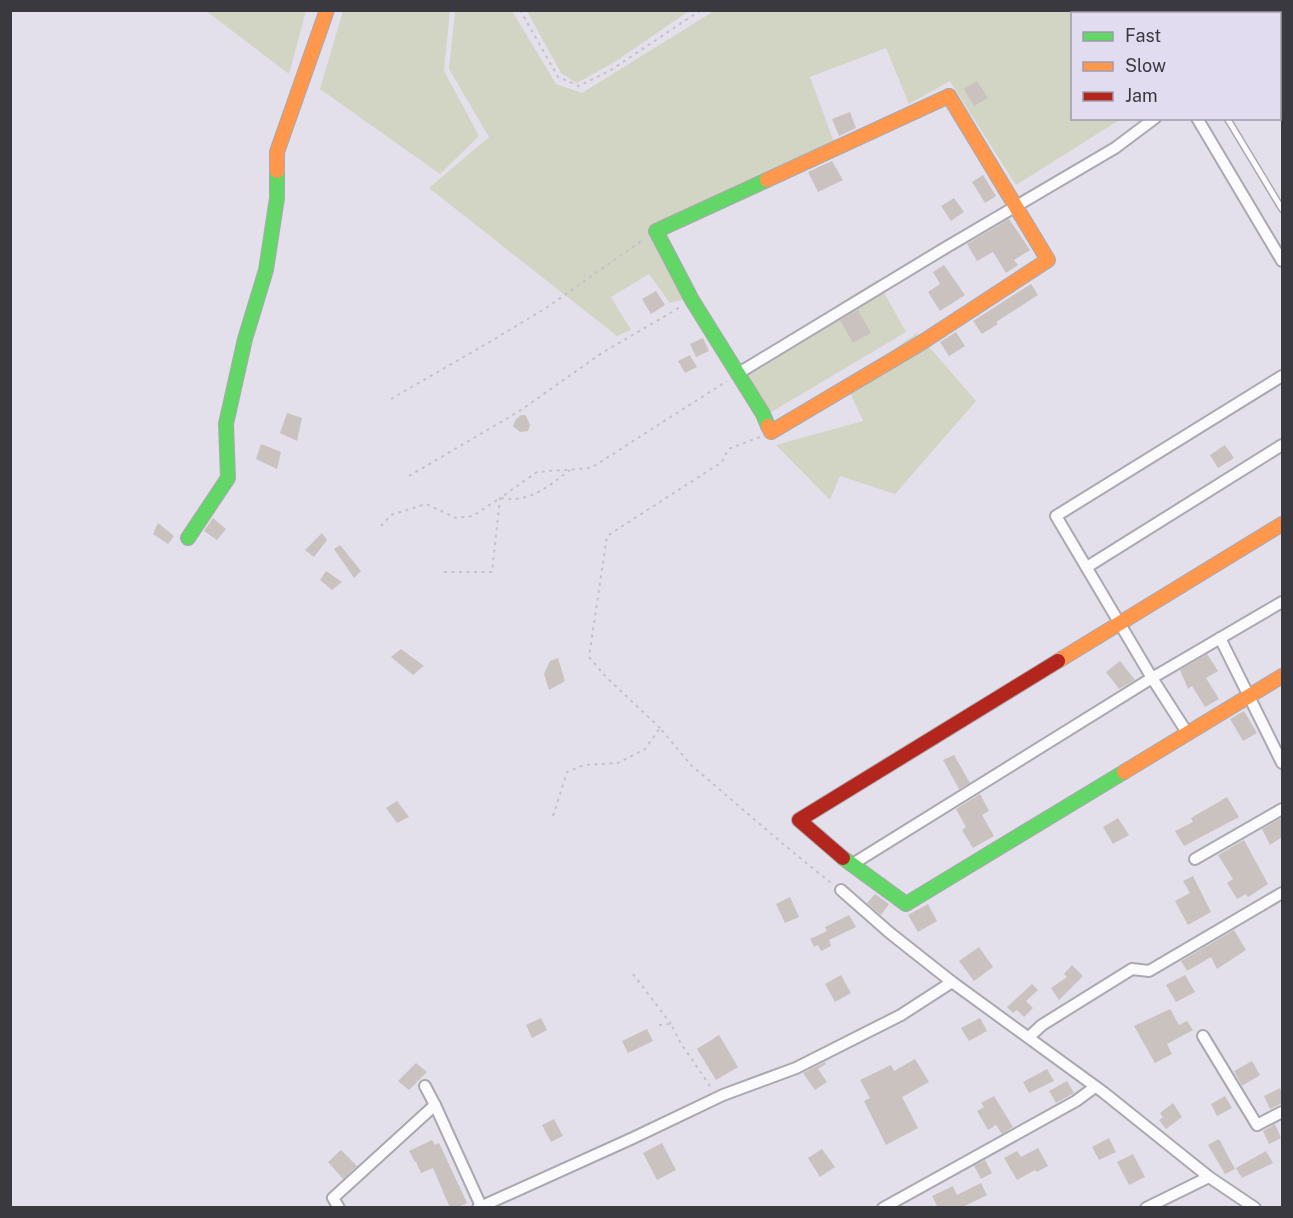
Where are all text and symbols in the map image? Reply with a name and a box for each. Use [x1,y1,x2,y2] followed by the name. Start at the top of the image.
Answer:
[1071,12,1281,120] legend
[1125,25,1161,46] text: Fast
[1125,55,1166,76] text: Slow
[1125,85,1158,106] text: Jam

